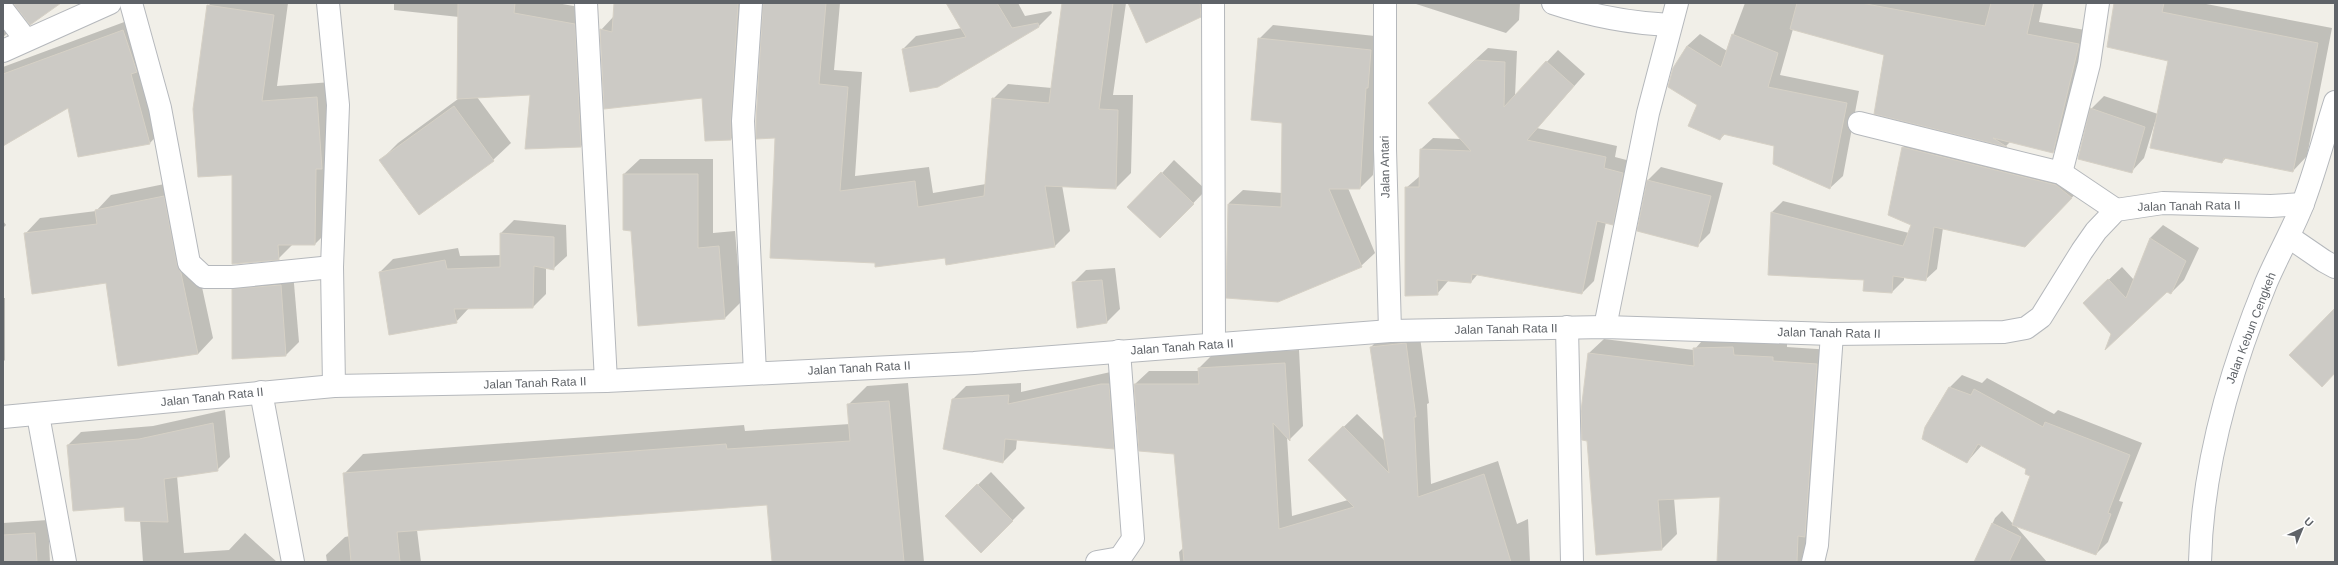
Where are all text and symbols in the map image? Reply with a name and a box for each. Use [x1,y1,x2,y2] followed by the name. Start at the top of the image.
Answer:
[1377,136,1393,198] street label: Jalan Antari
[2137,198,2241,214] street label: Jalan Tanah Rata II
[2223,270,2279,386] street label: Jalan Kebun Cengkeh
[1454,321,1558,337] street label: Jalan Tanah Rata II
[1777,325,1881,341] street label: Jalan Tanah Rata II
[1130,336,1234,358] street label: Jalan Tanah Rata II
[807,358,911,378] street label: Jalan Tanah Rata II
[483,374,587,392] street label: Jalan Tanah Rata II
[160,385,264,409] street label: Jalan Tanah Rata II
[2282,509,2322,549] north arrow
[2302,515,2316,529] text: U

